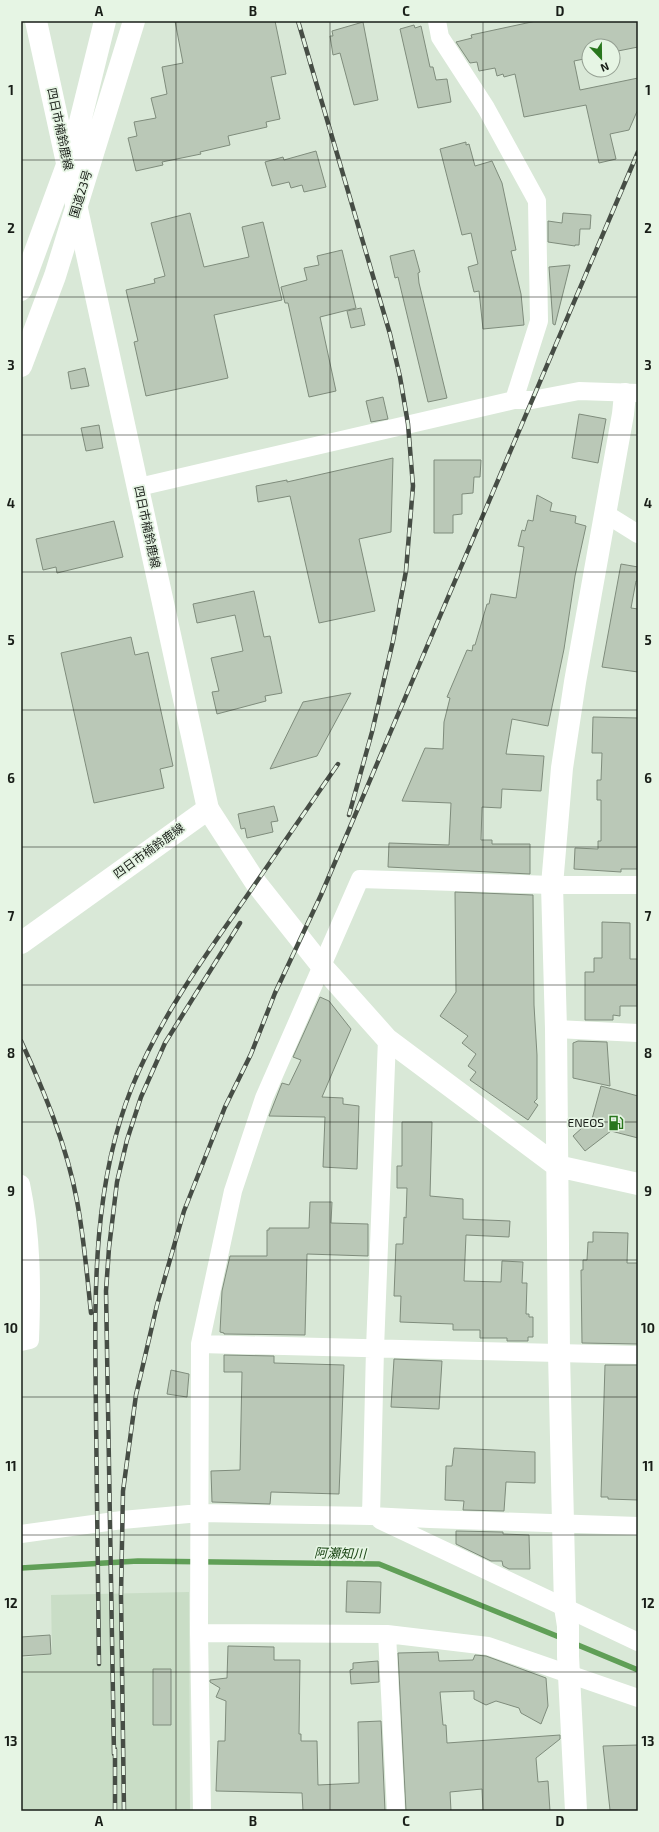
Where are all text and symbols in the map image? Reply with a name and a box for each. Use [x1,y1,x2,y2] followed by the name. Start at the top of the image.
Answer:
[95,3,104,19] text: A
[249,3,257,19] text: B
[402,3,410,19] text: C
[556,3,565,19] text: D
[581,38,621,78] north arrow
[599,60,611,75] text: N
[8,82,14,98] text: 1
[645,82,651,98] text: 1
[45,86,77,171] street label: 四日市楠鈴鹿線
[66,168,94,219] street label: 国道23号
[7,220,15,236] text: 2
[644,220,652,236] text: 2
[7,357,15,373] text: 3
[644,357,652,373] text: 3
[132,484,164,569] street label: 四日市楠鈴鹿線
[7,495,15,511] text: 4
[644,495,652,511] text: 4
[7,632,15,648] text: 5
[644,632,652,648] text: 5
[7,770,15,786] text: 6
[644,770,652,786] text: 6
[110,820,187,881] street label: 四日市楠鈴鹿線
[8,908,15,924] text: 7
[645,908,652,924] text: 7
[7,1045,15,1061] text: 8
[644,1045,652,1061] text: 8
[607,1114,625,1132] fuel station icon: ENEOS
[567,1115,604,1129] place label: ENEOS
[7,1183,15,1199] text: 9
[644,1183,652,1199] text: 9
[4,1320,18,1336] text: 10
[641,1320,655,1336] text: 10
[5,1458,17,1474] text: 11
[642,1458,654,1474] text: 11
[314,1545,368,1561] water label: 阿瀬知川
[4,1595,18,1611] text: 12
[641,1595,655,1611] text: 12
[5,1733,18,1749] text: 13
[642,1733,655,1749] text: 13
[95,1813,104,1829] text: A
[249,1813,257,1829] text: B
[402,1813,410,1829] text: C
[556,1813,565,1829] text: D

